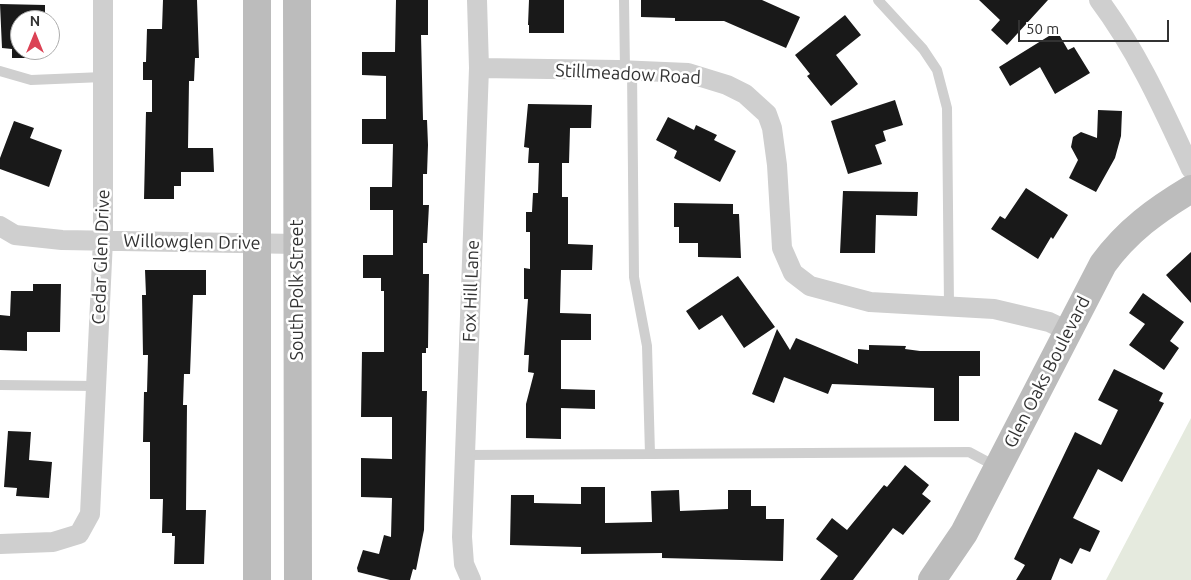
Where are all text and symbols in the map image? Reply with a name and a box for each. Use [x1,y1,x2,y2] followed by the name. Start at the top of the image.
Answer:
[10,10,60,60] north arrow
[1021,10,1172,42] scale bar
[30,13,40,29] text: N
[1026,20,1059,37] text: 50 m
[555,59,701,89] street label: Stillmeadow Road
[88,189,114,325] street label: Cedar Glen Drive
[286,220,308,360] street label: South Polk Street
[123,230,261,254] street label: Willowglen Drive
[458,240,484,342] street label: Fox Hill Lane
[999,292,1095,452] street label: Glen Oaks Boulevard

